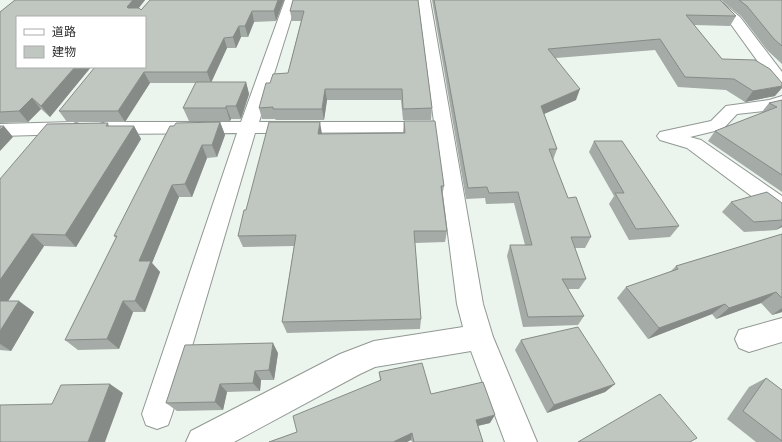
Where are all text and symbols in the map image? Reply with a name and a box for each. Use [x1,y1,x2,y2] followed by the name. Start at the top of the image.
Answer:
[16,16,146,68] legend
[52,24,76,38] text: 道路
[52,44,76,58] text: 建物

